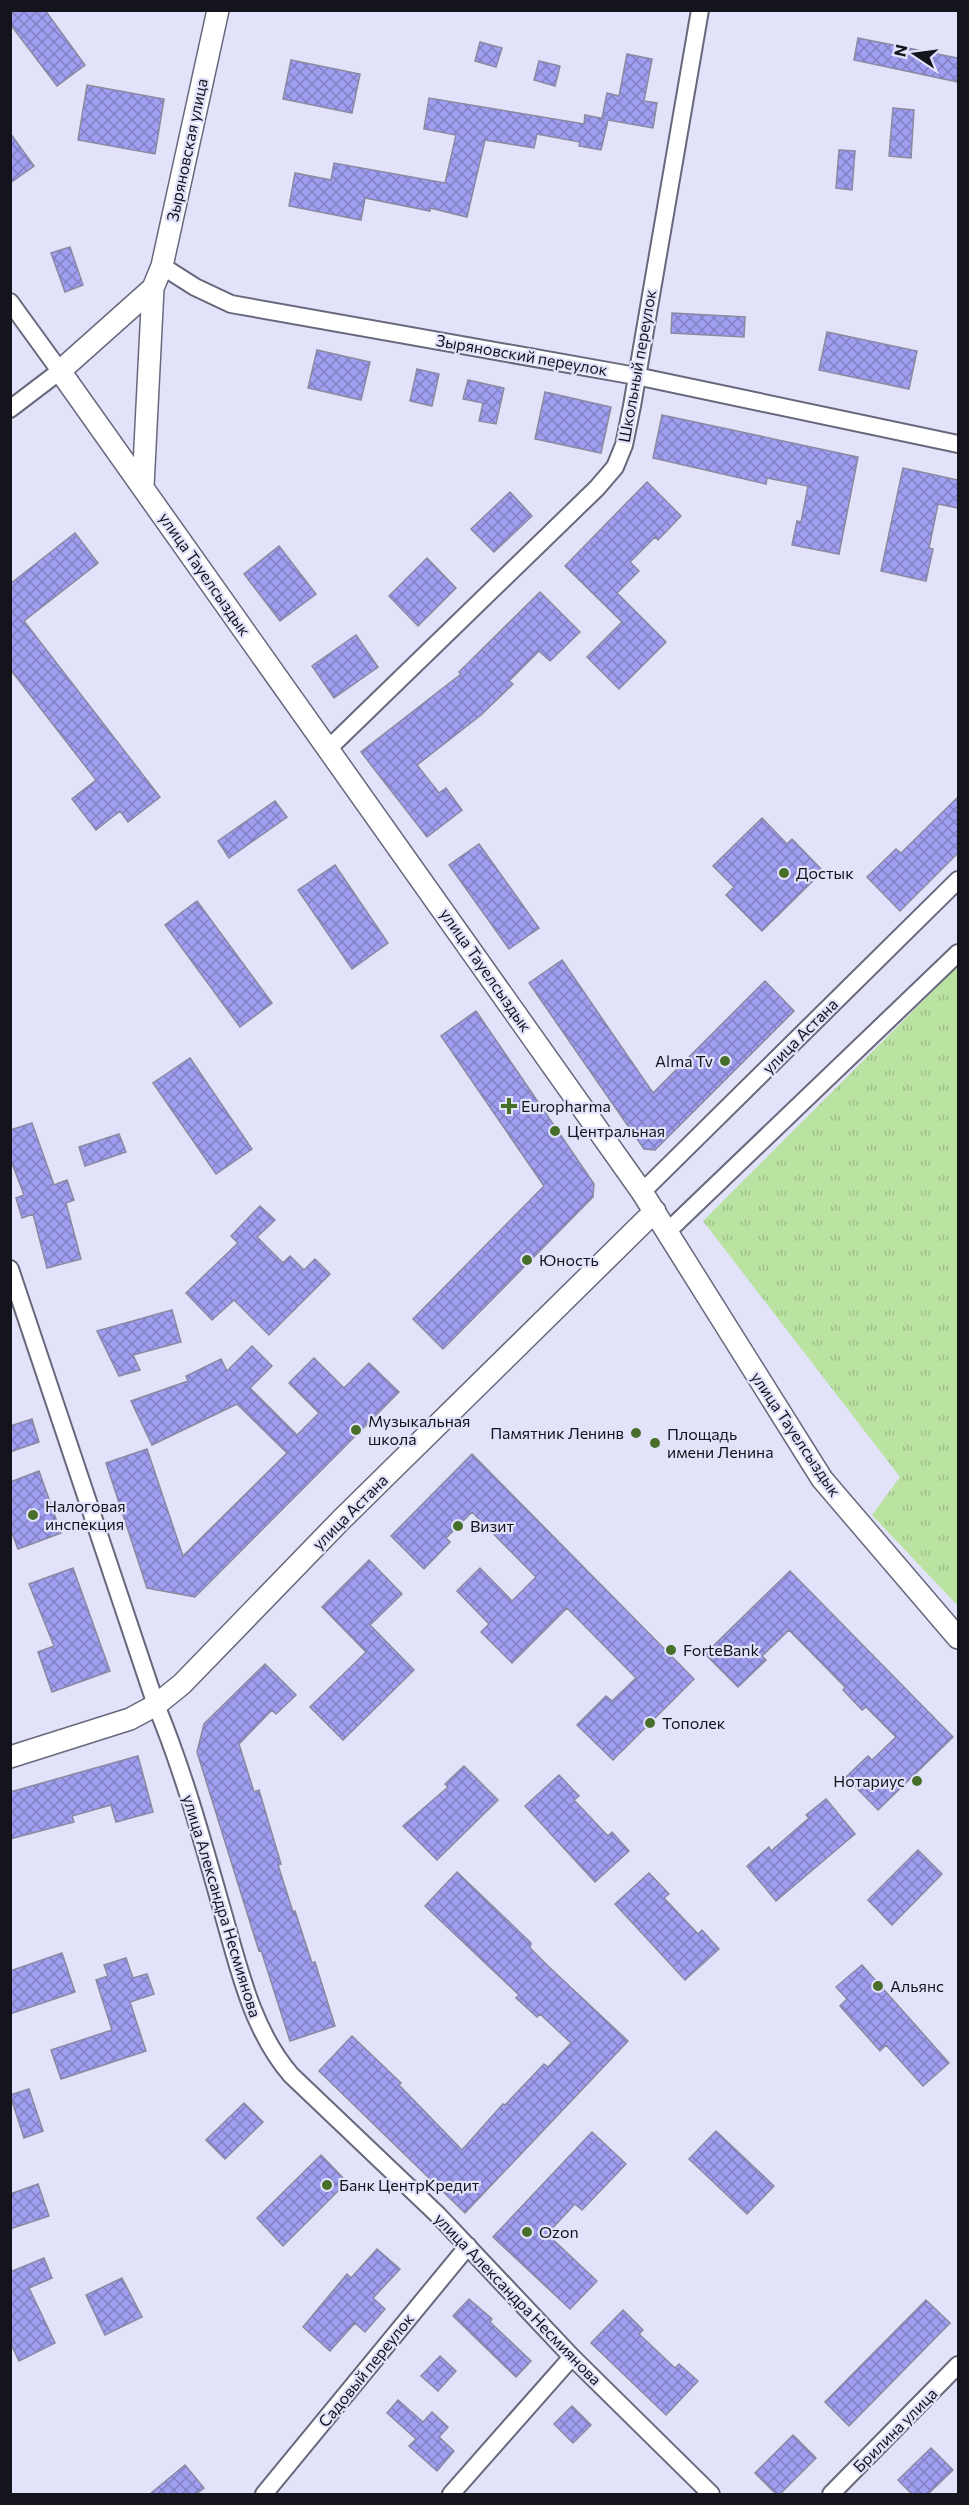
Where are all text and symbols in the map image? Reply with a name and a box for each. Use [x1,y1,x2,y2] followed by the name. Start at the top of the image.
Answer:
[885,24,945,84] north arrow
[889,43,911,58] text: N
[162,77,211,223] street label: Зыряновская улица
[614,288,659,444] street label: Школьный переулок
[435,330,610,379] street label: Зыряновский переулок
[156,508,255,639] street label: улица Тауелсыздык
[796,863,854,882] place label: Достык
[777,866,791,880] marker: Достык
[437,904,536,1035] street label: улица Тауелсыздык
[758,994,841,1077] street label: улица Астана
[655,1051,713,1070] place label: Alma Tv
[718,1054,732,1068] marker: Alma Tv
[521,1096,611,1115] place label: Europharma
[502,1099,516,1113] marker: Europharma
[567,1121,665,1140] place label: Центральная
[548,1124,562,1138] marker: Центральная
[539,1250,599,1269] place label: Юность
[520,1253,534,1267] marker: Юность
[748,1368,845,1500] street label: улица Тауелсыздык
[368,1411,471,1448] place label: Музыкальная школа
[349,1423,363,1437] marker: Музыкальная школа
[490,1423,624,1442] place label: Памятник Ленинв
[667,1424,773,1461] place label: Площадь имени Ленина
[629,1426,643,1440] marker: Памятник Ленинв
[648,1436,662,1450] marker: Площадь имени Ленина
[308,1470,391,1553] street label: улица Астана
[45,1496,126,1533] place label: Налоговая инспекция
[26,1508,40,1522] marker: Налоговая инспекция
[470,1516,514,1535] place label: Визит
[451,1519,465,1533] marker: Визит
[683,1640,760,1659] place label: ForteBank
[664,1643,678,1657] marker: ForteBank
[662,1713,726,1732] place label: Тополек
[643,1716,657,1730] marker: Тополек
[833,1771,905,1790] place label: Нотариус
[910,1774,924,1788] marker: Нотариус
[179,1792,265,2020] street label: улица Александра Несмиянова
[890,1976,944,1995] place label: Альянс
[871,1979,885,1993] marker: Альянс
[339,2175,480,2194] place label: Банк ЦентрКредит
[320,2178,334,2192] marker: Банк ЦентрКредит
[431,2209,606,2389] street label: улица Александра Несмиянова
[539,2222,579,2241] place label: Ozon
[520,2225,534,2239] marker: Ozon
[314,2309,418,2430] street label: Садовый переулок
[849,2384,941,2476] street label: Брилина улица

